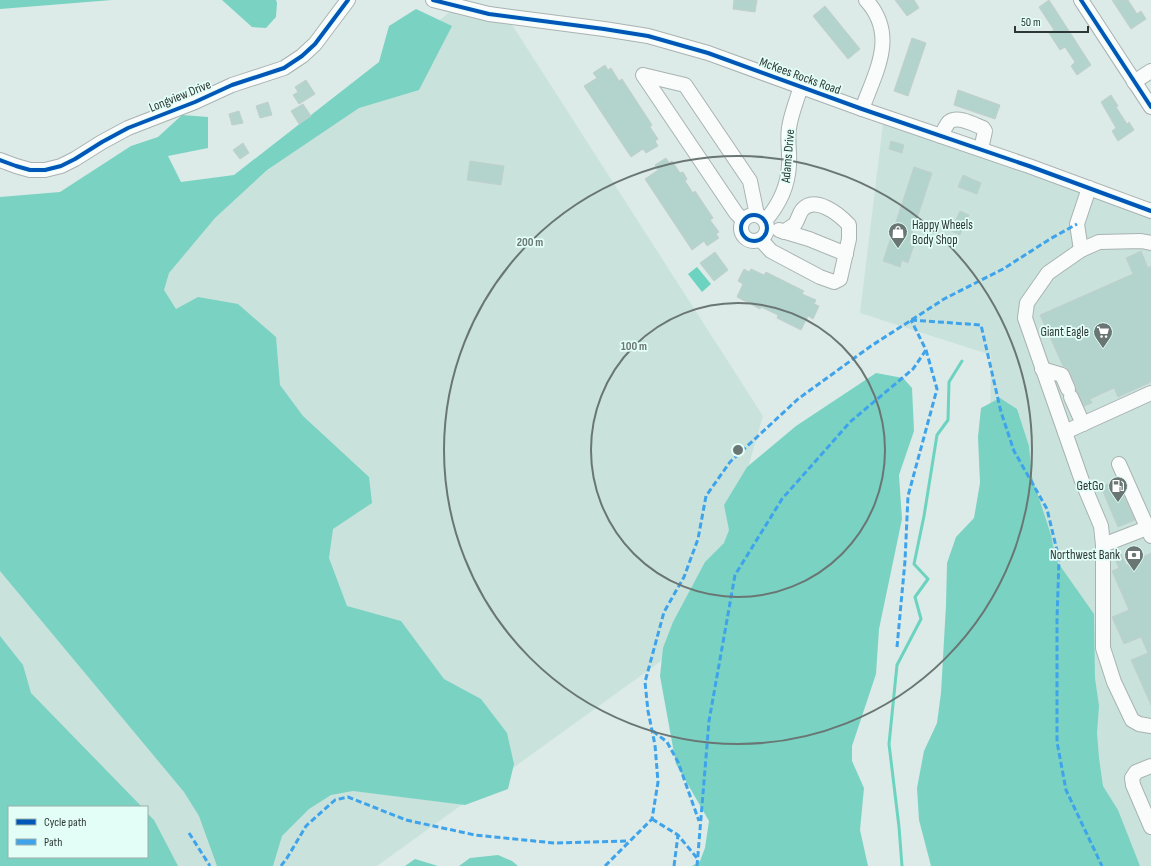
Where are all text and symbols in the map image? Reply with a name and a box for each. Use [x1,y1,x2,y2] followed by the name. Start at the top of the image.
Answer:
[1015,8,1088,34] scale bar
[1021,15,1041,30] text: 50 m
[757,54,843,98] street label: McKees Rocks Road
[147,76,213,116] street label: Longview Drive
[778,129,798,184] street label: Adams Drive
[912,217,973,248] place label: Happy Wheels Body Shop
[887,221,909,249] shop icon: Happy Wheels Body Shop
[517,235,543,250] text: 200 m
[1092,321,1114,349] supermarket icon: Giant Eagle
[1040,324,1089,340] place label: Giant Eagle
[621,339,647,354] text: 100 m
[731,443,745,457] centre of rings
[1107,475,1129,503] fuel station icon: GetGo
[1076,478,1104,494] place label: GetGo
[1123,544,1145,572] bank icon: Northwest Bank
[1050,547,1120,563] place label: Northwest Bank
[8,806,148,858] legend
[44,815,86,830] text: Cycle path
[44,835,62,850] text: Path

